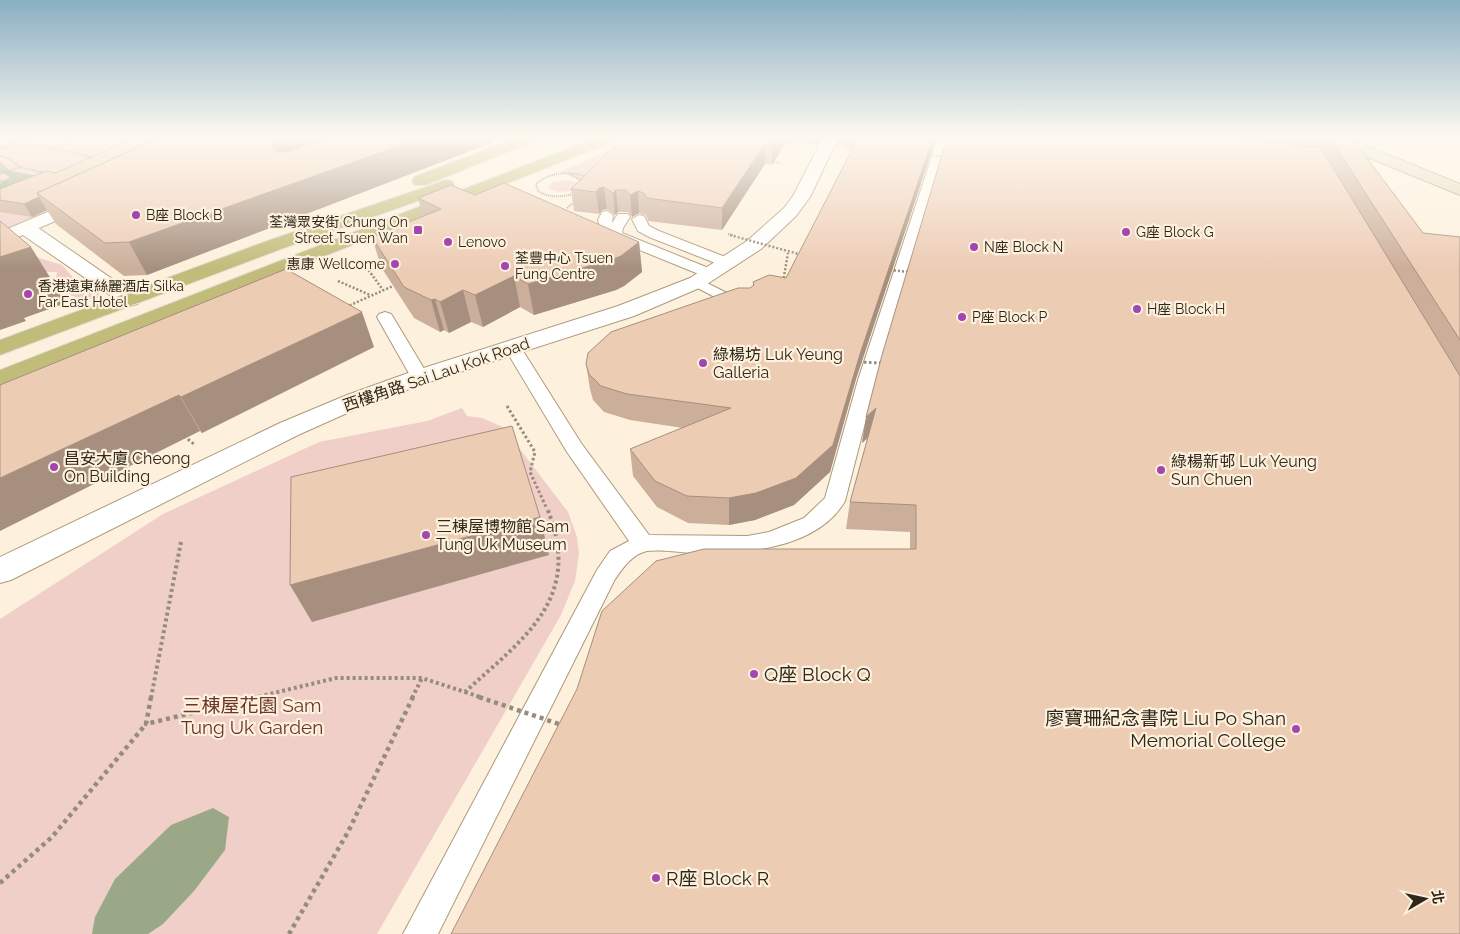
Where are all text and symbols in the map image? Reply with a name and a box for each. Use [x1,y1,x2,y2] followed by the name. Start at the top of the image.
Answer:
[146,207,222,223] place label: B座 Block B
[130,209,142,221] marker: B座 Block B
[269,214,408,246] place label: 荃灣眾安街 Chung On Street Tsuen Wan
[412,224,424,236] marker: 荃灣眾安街 Chung On Street Tsuen Wan
[1136,224,1214,240] place label: G座 Block G
[1120,226,1132,238] marker: G座 Block G
[458,234,506,250] place label: Lenovo
[442,236,454,248] marker: Lenovo
[984,239,1063,255] place label: N座 Block N
[968,241,980,253] marker: N座 Block N
[515,250,613,282] place label: 荃豐中心 Tsuen Fung Centre
[287,256,385,272] place label: 惠康 Wellcome
[389,258,401,270] marker: 惠康 Wellcome
[499,260,511,272] marker: 荃豐中心 Tsuen Fung Centre
[38,278,184,310] place label: 香港遠東絲麗酒店 Silka Far East Hotel
[22,288,34,300] marker: 香港遠東絲麗酒店 Silka Far East Hotel
[1147,301,1225,317] place label: H座 Block H
[1131,303,1143,315] marker: H座 Block H
[972,309,1047,325] place label: P座 Block P
[956,311,968,323] marker: P座 Block P
[340,334,532,415] street label: 西樓角路 Sai Lau Kok Road
[713,345,843,382] place label: 綠楊坊 Luk Yeung Galleria
[697,357,709,369] marker: 綠楊坊 Luk Yeung Galleria
[64,449,191,486] place label: 昌安大廈 Cheong On Building
[1171,452,1317,489] place label: 綠楊新邨 Luk Yeung Sun Chuen
[48,461,60,473] marker: 昌安大廈 Cheong On Building
[1155,464,1167,476] marker: 綠楊新邨 Luk Yeung Sun Chuen
[436,517,569,554] place label: 三棟屋博物館 Sam Tung Uk Museum
[420,529,432,541] marker: 三棟屋博物館 Sam Tung Uk Museum
[764,663,871,685] place label: Q座 Block Q
[748,668,760,680] marker: Q座 Block Q
[181,694,323,738] park label: 三棟屋花園 Sam Tung Uk Garden
[1045,707,1286,751] place label: 廖寶珊紀念書院 Liu Po Shan Memorial College
[1290,723,1302,735] marker: 廖寶珊紀念書院 Liu Po Shan Memorial College
[666,867,769,889] place label: R座 Block R
[650,872,662,884] marker: R座 Block R
[1400,874,1450,924] north arrow
[1429,889,1447,905] text: 北

